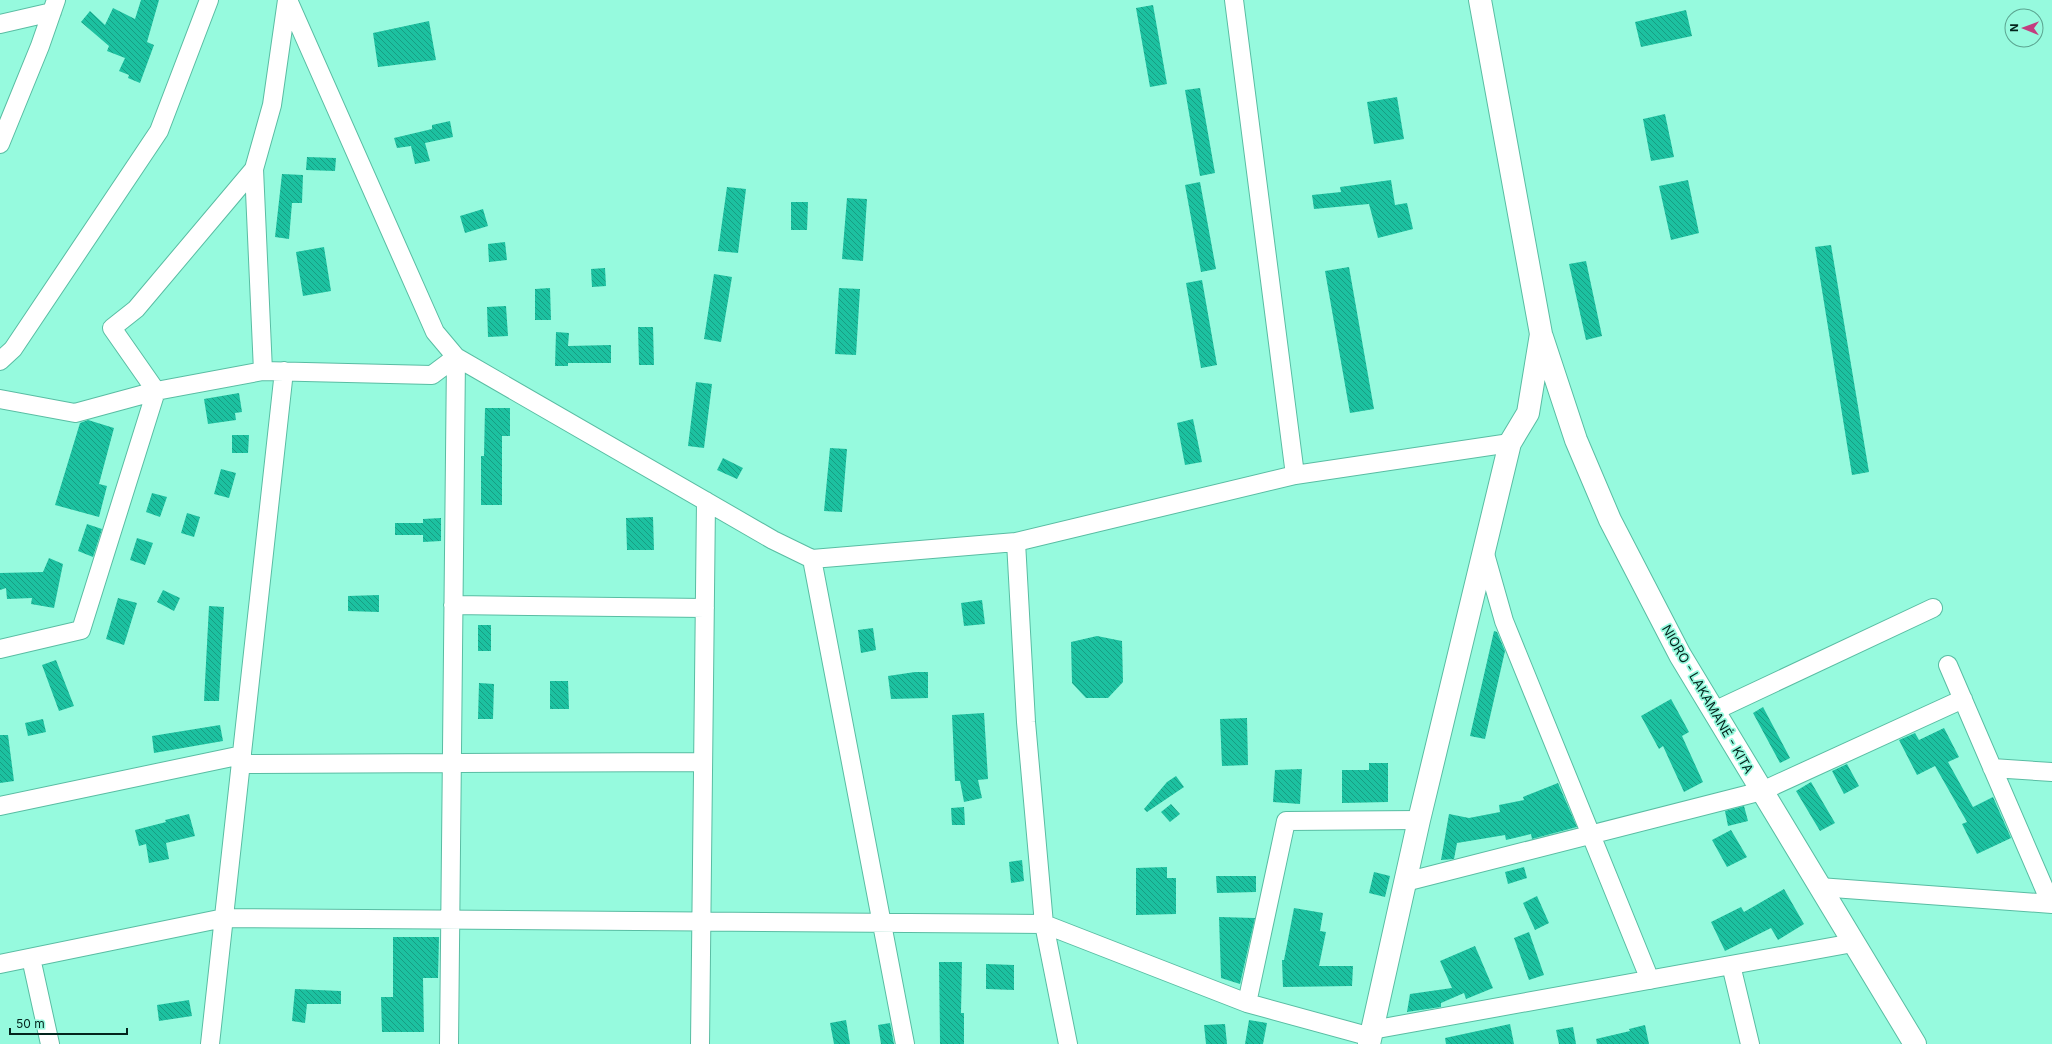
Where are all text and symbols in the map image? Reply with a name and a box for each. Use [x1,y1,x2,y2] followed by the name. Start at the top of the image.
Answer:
[2004,8,2044,48] north arrow
[2007,24,2021,32] text: N
[1659,622,1757,776] street label: NIORO - LAKAMANÉ - KITA
[10,1010,127,1036] scale bar
[16,1016,45,1031] text: 50 m

